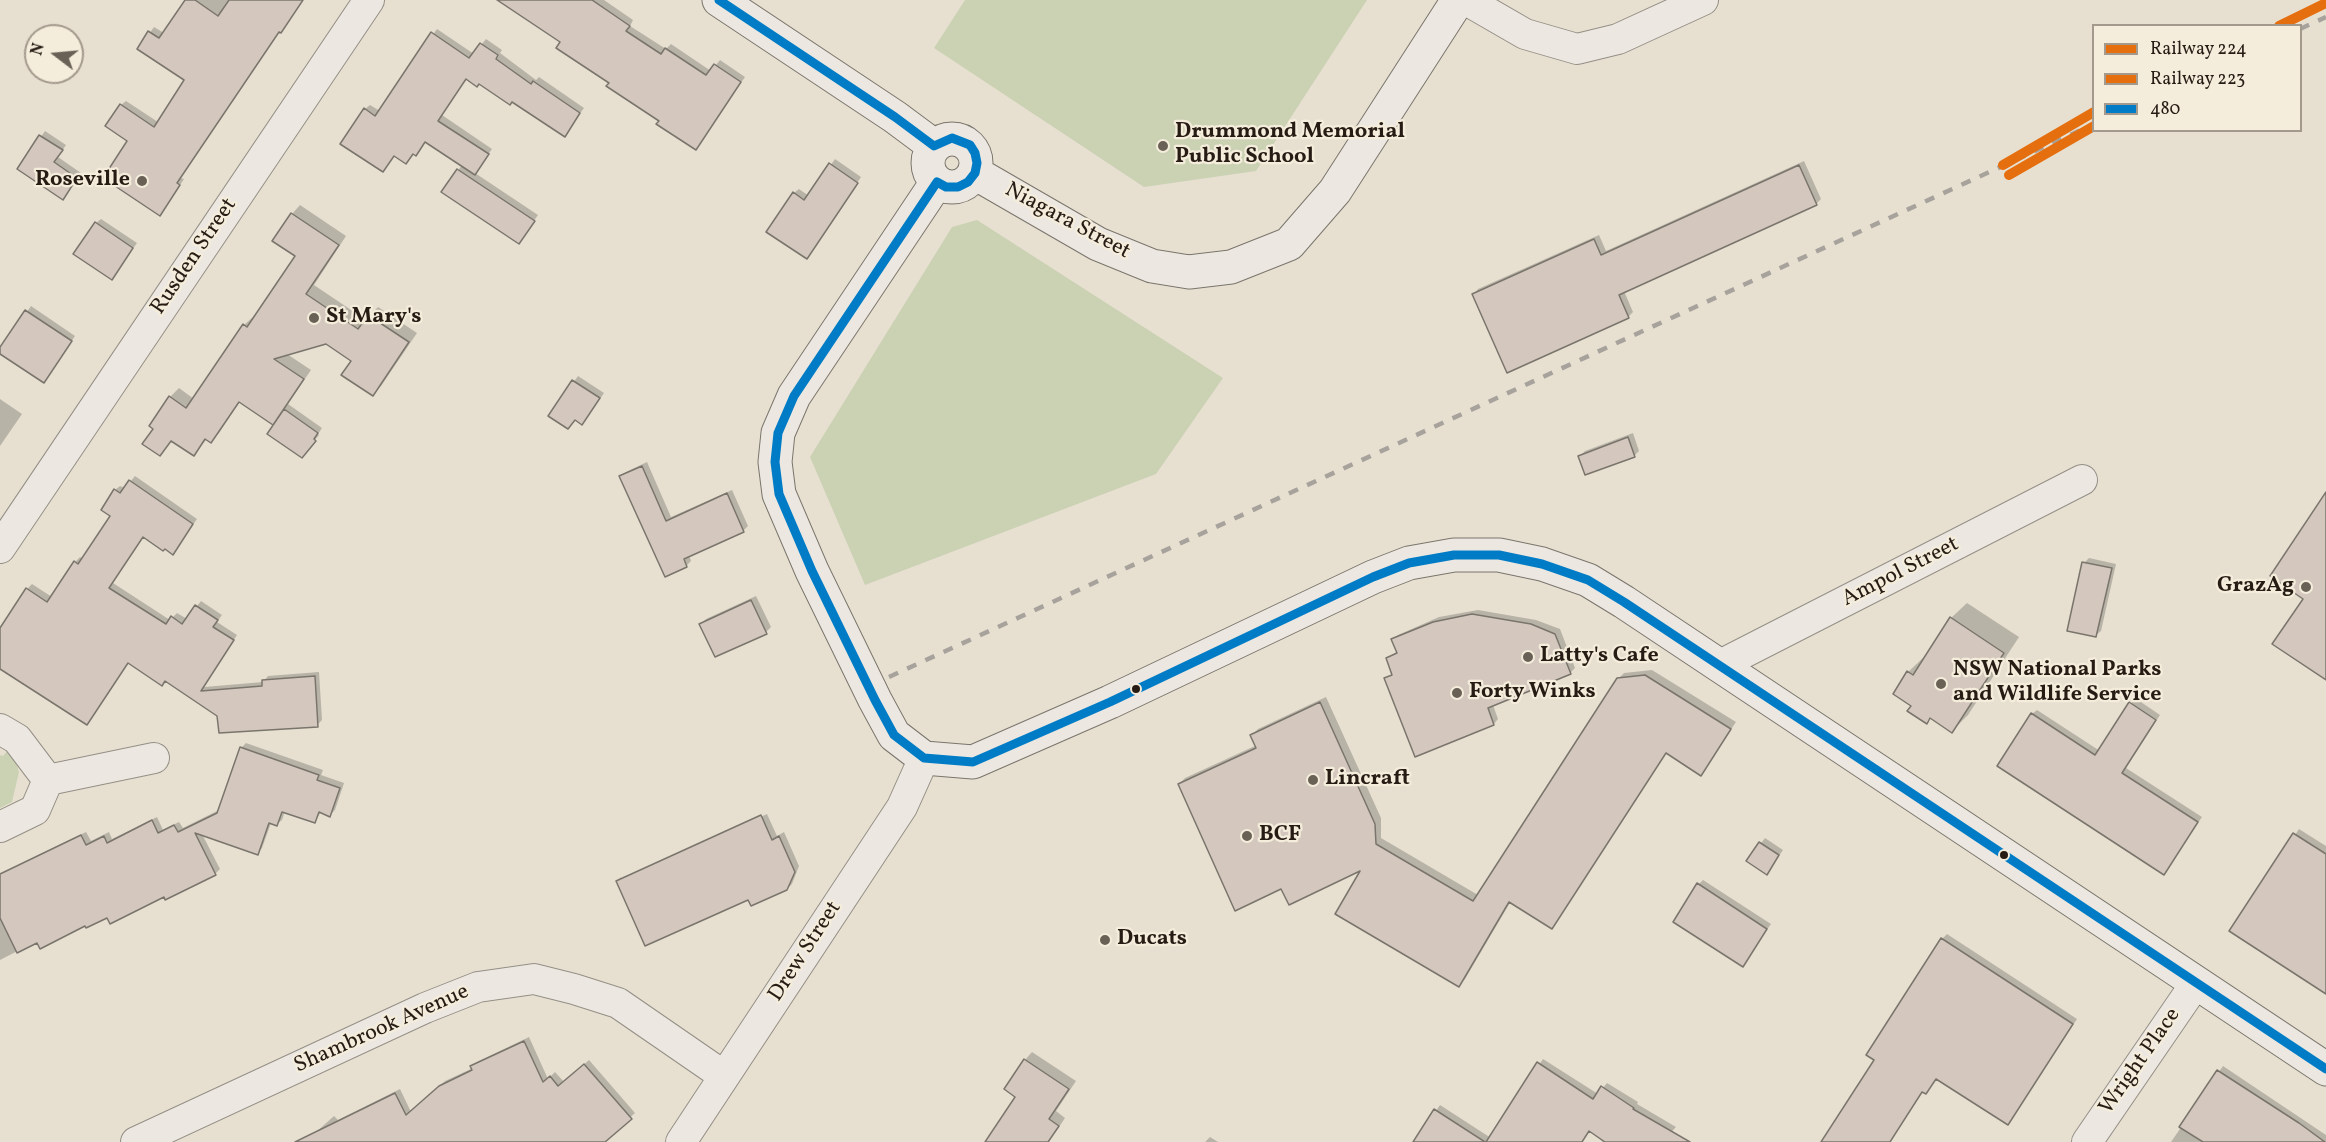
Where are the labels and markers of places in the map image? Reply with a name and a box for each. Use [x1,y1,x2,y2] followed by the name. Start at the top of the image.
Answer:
[1175,120,1405,172] place label: Drummond Memorial Public School
[1156,139,1170,153] marker: Drummond Memorial Public School
[35,168,130,194] place label: Roseville
[135,174,149,188] marker: Roseville
[326,305,421,331] place label: St Mary's
[307,311,321,325] marker: St Mary's
[2217,574,2294,600] place label: GrazAg
[2299,580,2313,594] marker: GrazAg
[1540,644,1659,670] place label: Latty's Cafe
[1521,650,1535,664] marker: Latty's Cafe
[1953,658,2161,710] place label: NSW National Parks and Wildlife Service
[1934,677,1948,691] marker: NSW National Parks and Wildlife Service
[1469,680,1596,706] place label: Forty Winks
[1130,683,1142,695] unlabelled marker
[1450,686,1464,700] marker: Forty Winks
[1325,767,1410,793] place label: Lincraft
[1306,773,1320,787] marker: Lincraft
[1259,823,1301,849] place label: BCF
[1240,829,1254,843] marker: BCF
[1998,849,2010,861] unlabelled marker
[1117,927,1187,953] place label: Ducats
[1098,933,1112,947] marker: Ducats

